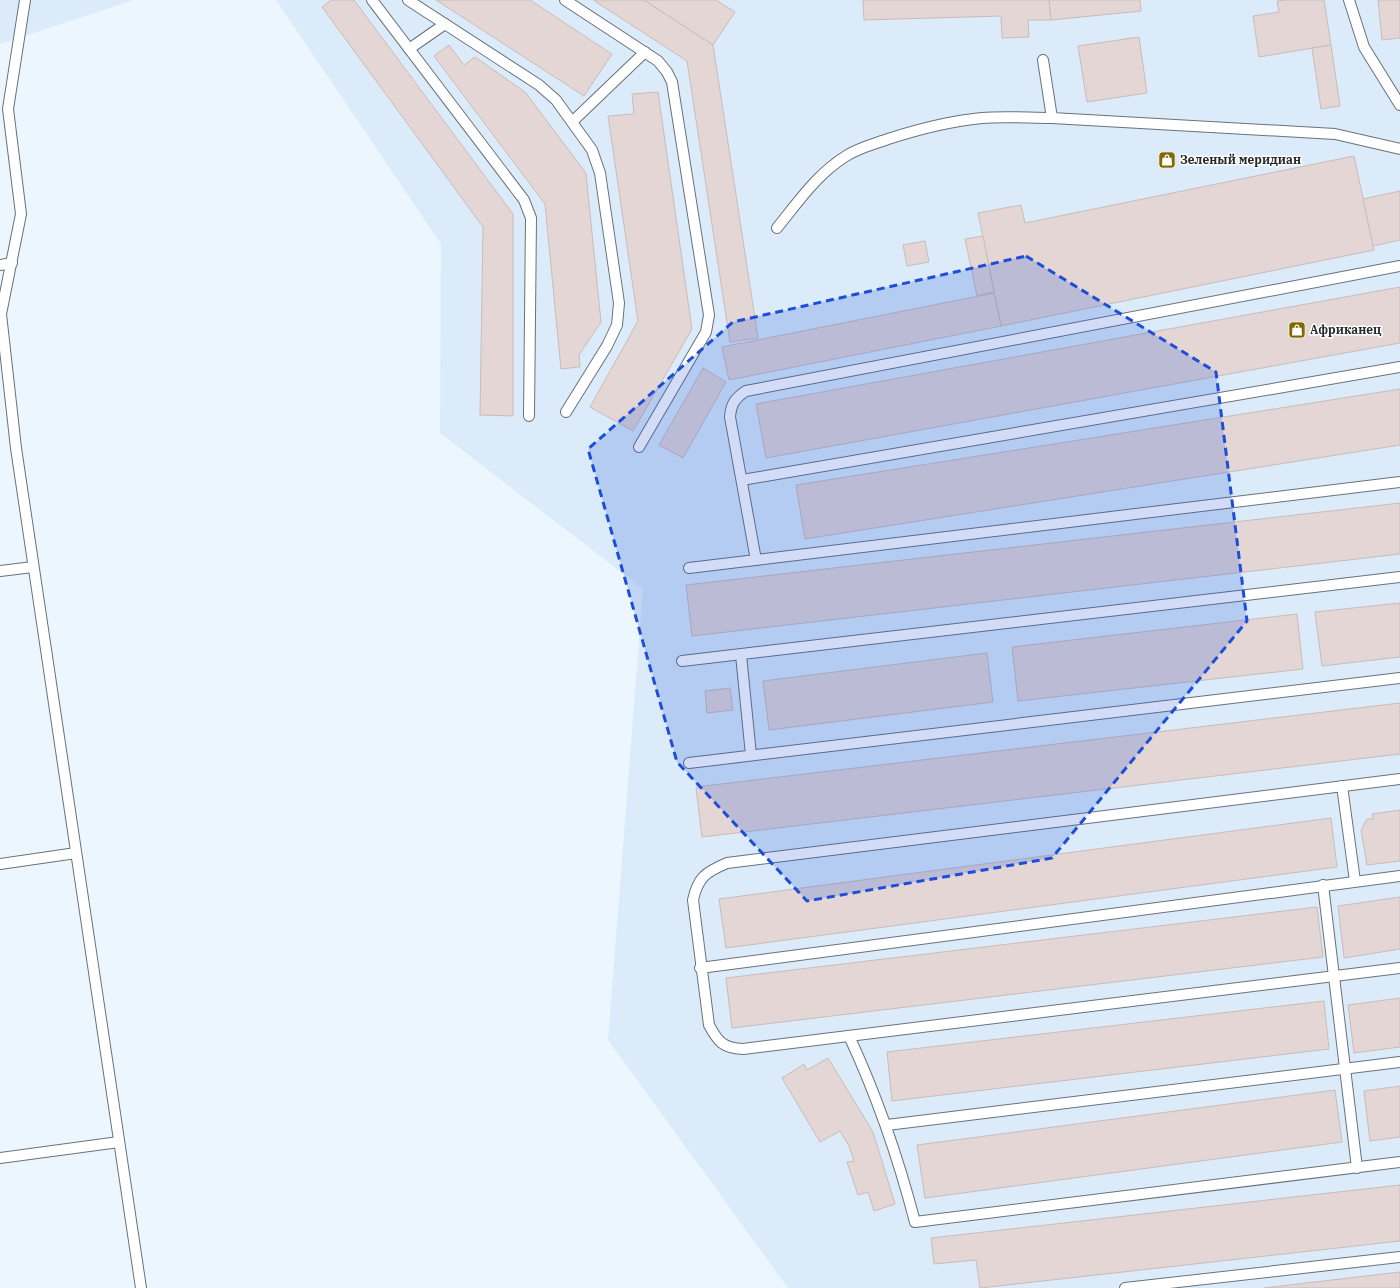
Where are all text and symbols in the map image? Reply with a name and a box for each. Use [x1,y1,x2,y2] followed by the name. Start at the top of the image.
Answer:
[1157,150,1177,170] shop icon: Зеленый меридиан
[1180,152,1301,167] place label: Зеленый меридиан
[1287,320,1307,340] shop icon: Африканец
[1310,322,1382,337] place label: Африканец

